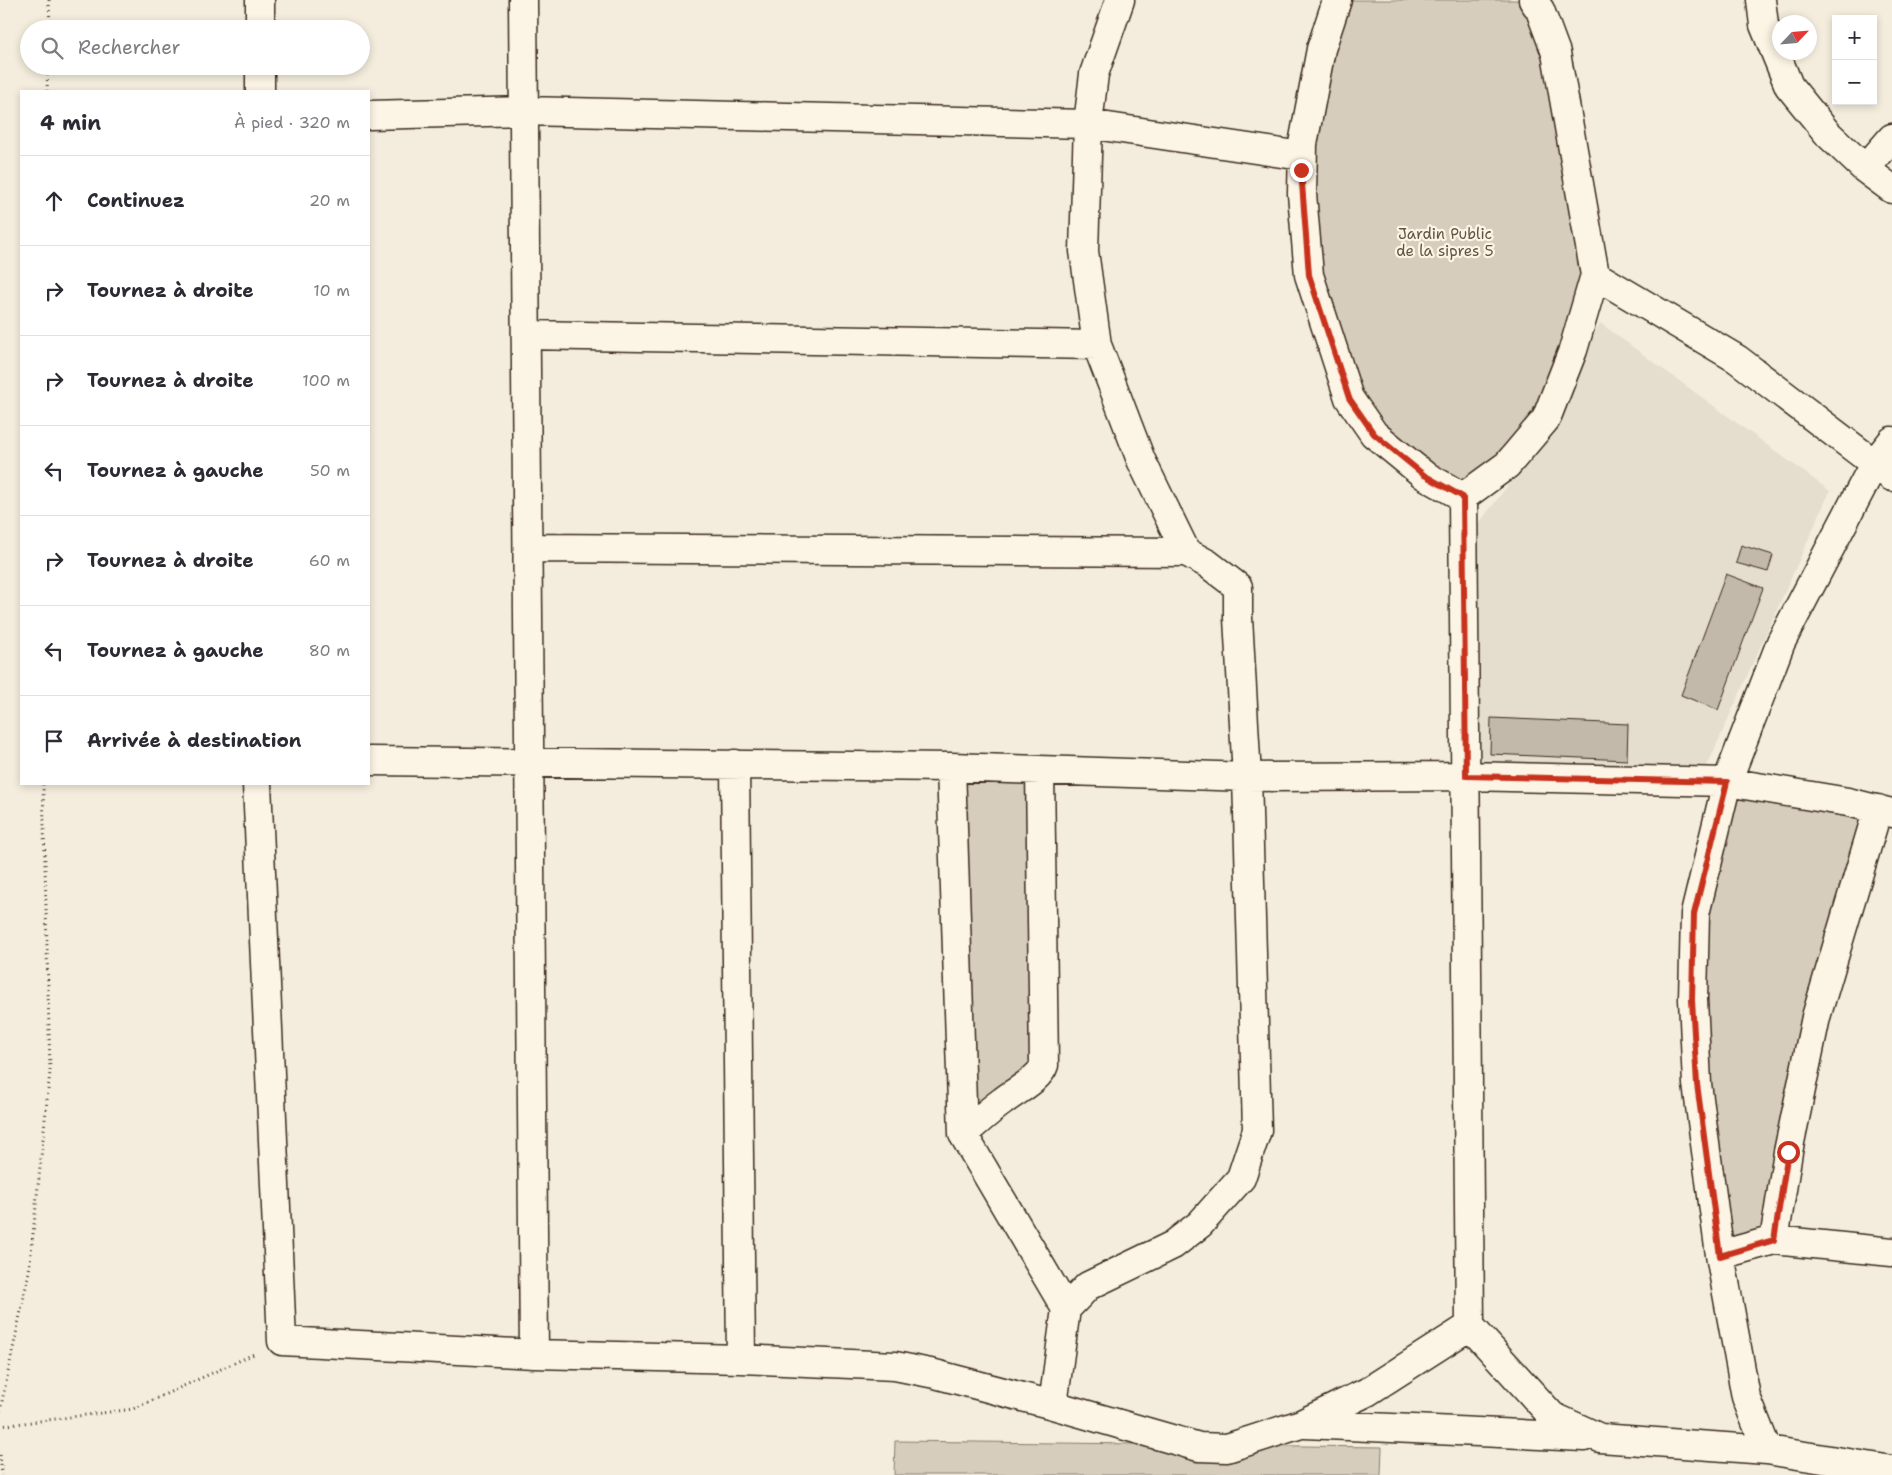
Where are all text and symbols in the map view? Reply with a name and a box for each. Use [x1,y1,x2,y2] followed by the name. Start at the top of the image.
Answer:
[1772,15,1817,60] north arrow
[1832,15,1877,105] map controls
[1832,15,1877,60] button: +
[20,20,370,75] search box
[38,34,66,62] icon: search
[78,35,181,60] text: Rechercher
[1832,60,1877,105] button: −
[40,109,101,137] text: 4 min
[234,112,350,133] text: À pied · 320 m
[1290,159,1313,182] route end
[40,187,68,215] icon: ahead
[87,188,185,213] text: Continuez
[309,190,350,211] text: 20 m
[1396,224,1494,261] park label: Jardin Public de la sipres 5
[40,277,68,305] icon: right
[87,278,254,303] text: Tournez à droite
[313,280,350,301] text: 10 m
[40,367,68,395] icon: right
[87,368,254,393] text: Tournez à droite
[302,370,350,391] text: 100 m
[40,457,68,485] icon: left
[87,458,264,483] text: Tournez à gauche
[310,460,350,481] text: 50 m
[40,547,68,575] icon: right
[87,548,254,573] text: Tournez à droite
[309,550,350,571] text: 60 m
[40,637,68,665] icon: left
[87,638,264,663] text: Tournez à gauche
[309,640,350,661] text: 80 m
[40,727,68,755] icon: arrive
[87,728,301,753] text: Arrivée à destination
[1777,1141,1800,1164] route start

